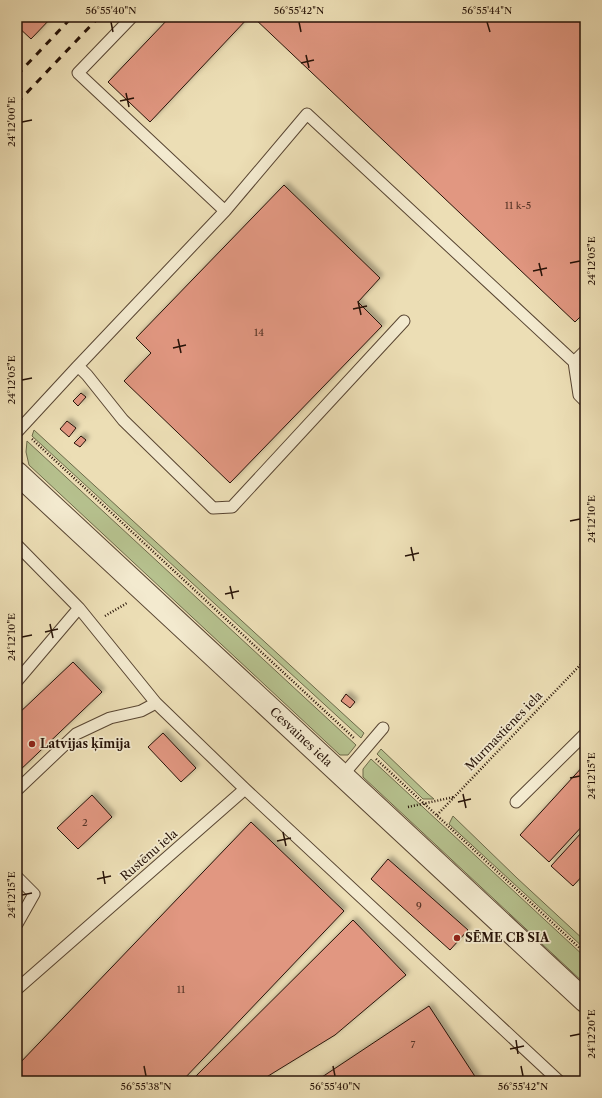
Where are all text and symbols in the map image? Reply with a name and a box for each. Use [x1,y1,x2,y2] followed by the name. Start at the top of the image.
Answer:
[86,4,137,17] text: 56°55'40"N
[274,4,324,17] text: 56°55'42"N
[462,4,512,17] text: 56°55'44"N
[5,97,18,147] text: 24°12'00"E
[505,199,531,212] house number: 11 k-5
[585,236,598,286] text: 24°12'05"E
[254,326,264,339] house number: 14
[5,355,18,405] text: 24°12'05"E
[585,495,598,543] text: 24°12'10"E
[5,613,18,661] text: 24°12'10"E
[462,687,546,773] street label: Murmastienes iela
[267,704,336,770] street label: Cesvaines iela
[40,736,131,752] place label: Latvijas ķīmija
[27,739,37,749] marker: Latvijas ķīmija
[585,752,598,800] text: 24°12'15"E
[82,816,88,829] house number: 2
[117,825,181,883] street label: Rustēnu iela
[5,871,18,919] text: 24°12'15"E
[416,899,422,912] house number: 9
[465,929,550,945] place label: SĒME CB SIA
[452,933,462,943] marker: SĒME CB SIA
[177,983,186,996] house number: 11
[585,1009,598,1059] text: 24°12'20"E
[411,1038,416,1051] house number: 7
[121,1080,171,1093] text: 56°55'38"N
[310,1080,361,1093] text: 56°55'40"N
[498,1080,548,1093] text: 56°55'42"N

